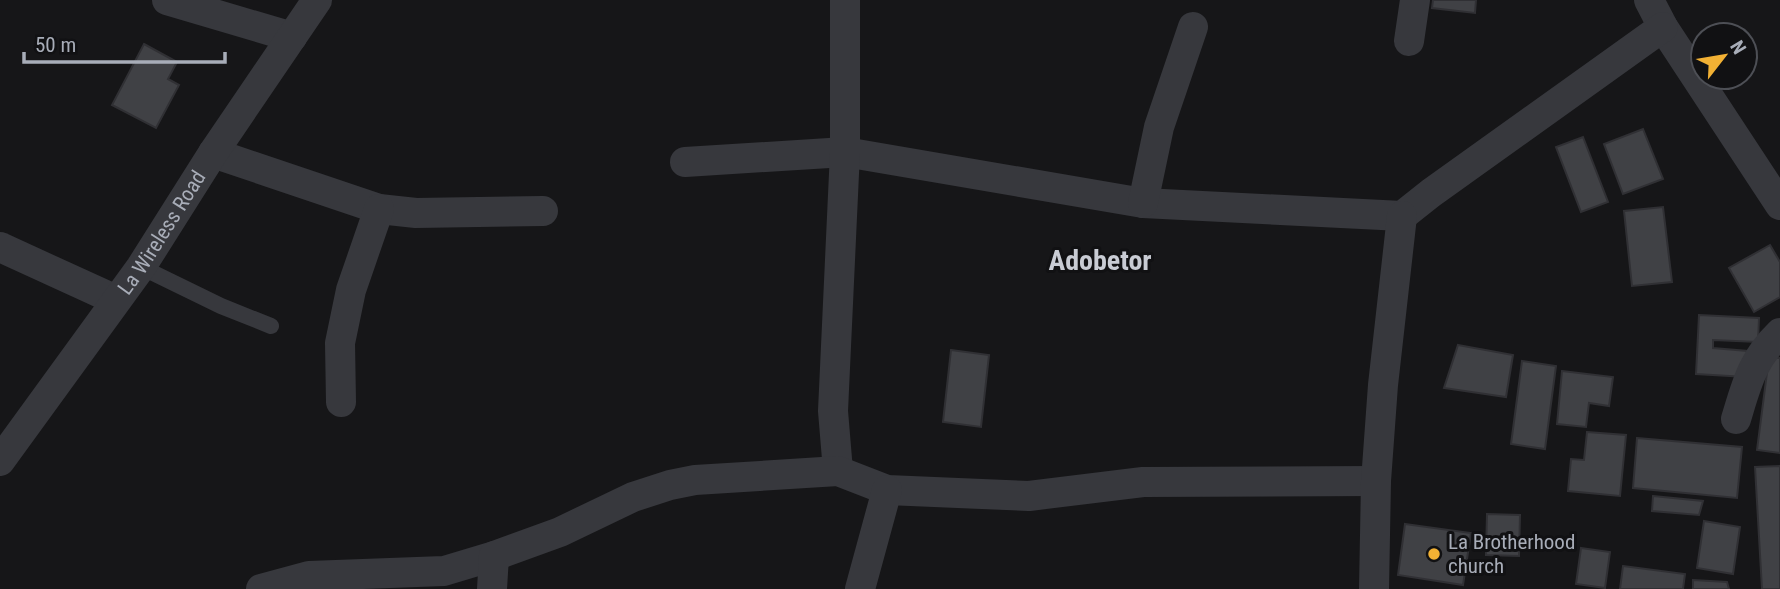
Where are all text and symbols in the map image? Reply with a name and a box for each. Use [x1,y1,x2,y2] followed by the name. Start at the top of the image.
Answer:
[24,21,226,65] scale bar
[1689,21,1759,91] north arrow
[35,33,76,57] text: 50 m
[1725,37,1751,58] text: N
[113,166,211,299] street label: La Wireless Road
[1048,244,1152,277] district label: Adobetor
[1448,530,1575,578] place label: La Brotherhood church
[1426,546,1442,562] marker: La Brotherhood church

